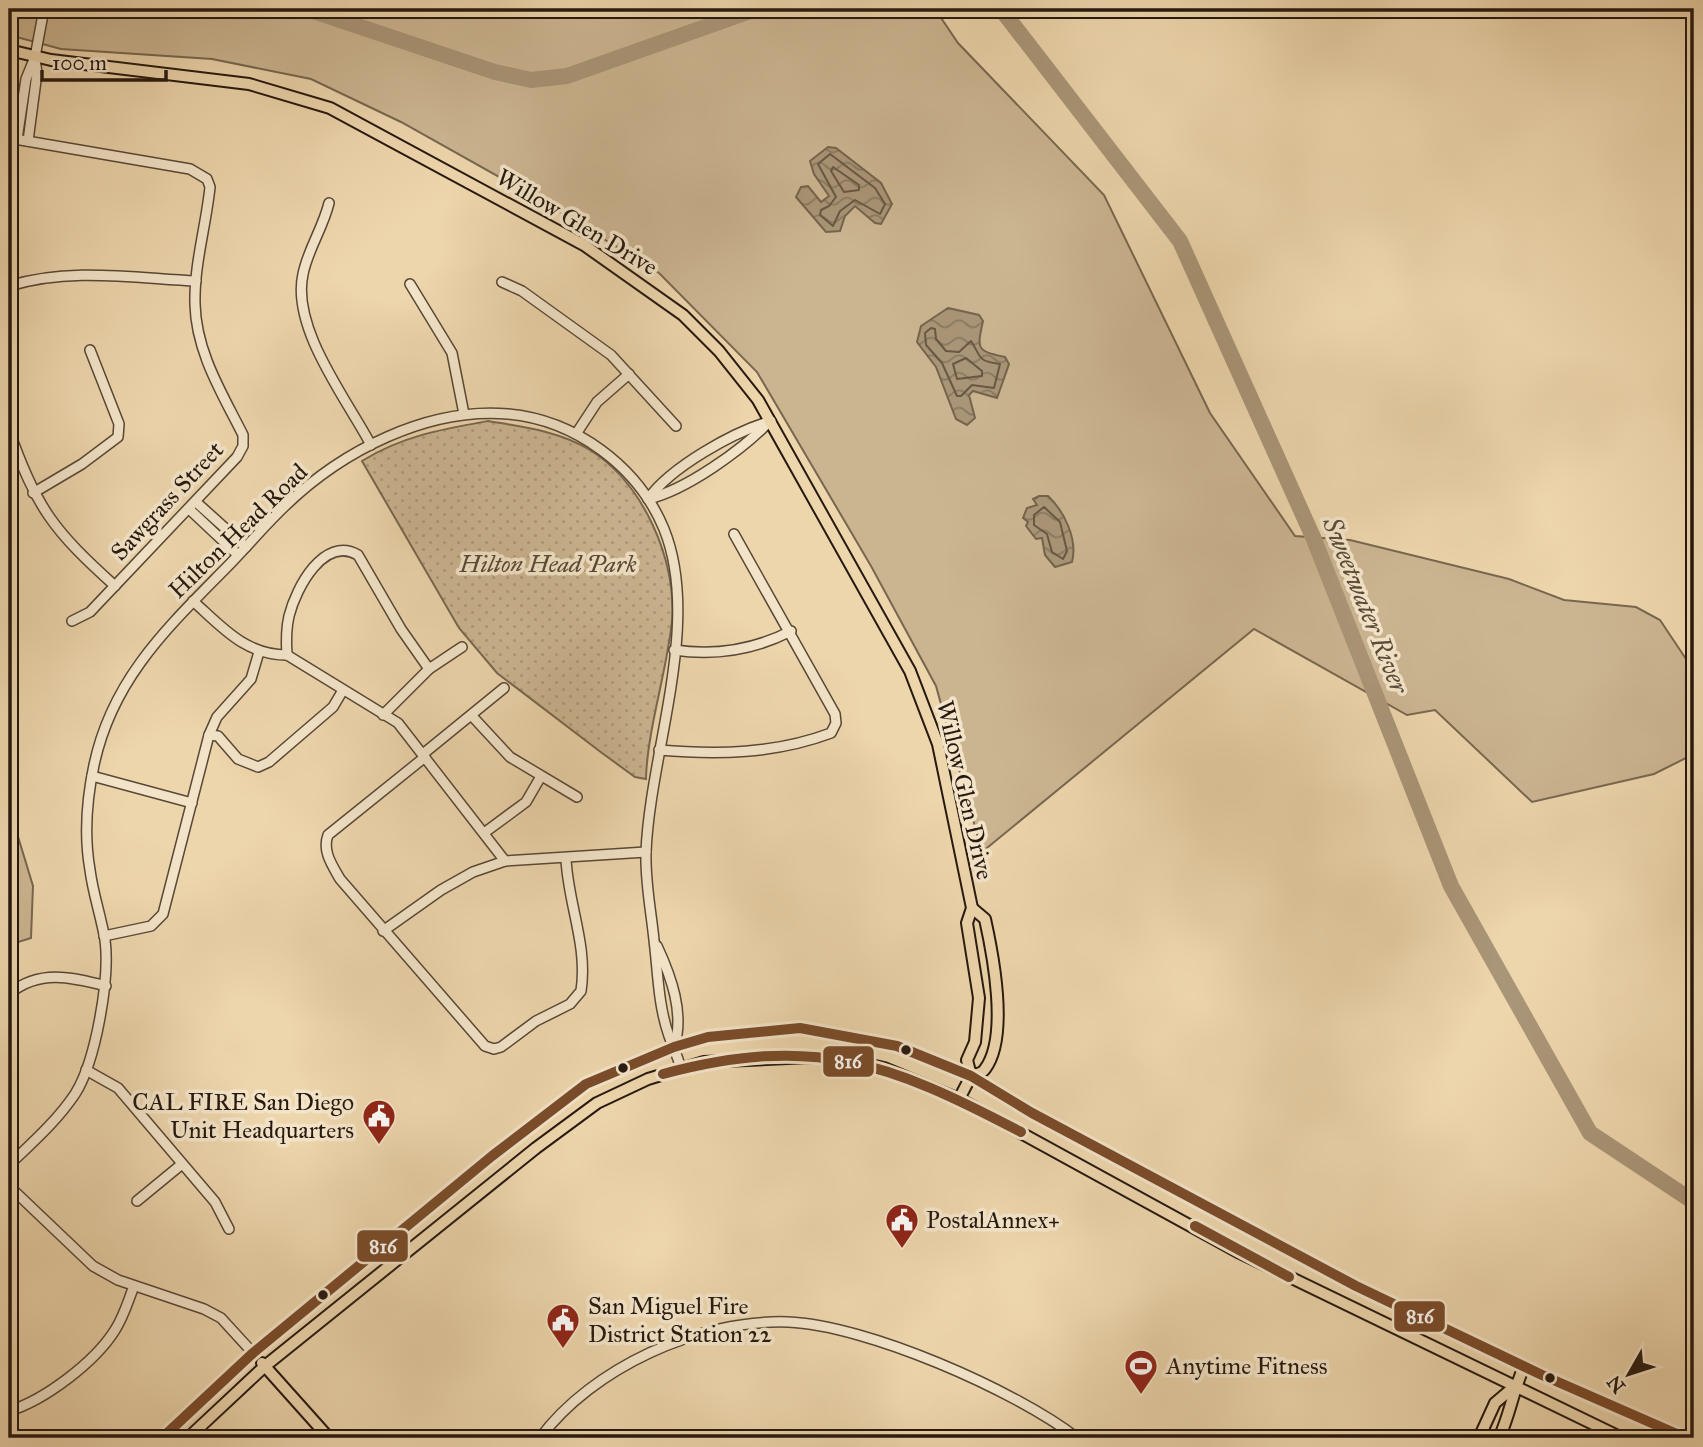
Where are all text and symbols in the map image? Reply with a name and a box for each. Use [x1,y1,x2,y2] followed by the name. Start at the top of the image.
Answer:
[42,38,166,82] scale bar
[52,50,107,76] text: 100 m
[491,162,663,282] street label: Willow Glen Drive
[104,435,230,567] street label: Sawgrass Street
[162,457,314,605] street label: Hilton Head Road
[1316,511,1416,699] water label: Sweetwater River
[458,549,637,579] park label: Hilton Head Park
[930,698,1000,882] street label: Willow Glen Drive
[899,1043,913,1057] unlabelled marker
[822,1045,875,1078] line badge: 816
[834,1050,863,1073] text: 816
[616,1061,630,1075] unlabelled marker
[132,1087,354,1145] place label: CAL FIRE San Diego Unit Headquarters
[360,1097,398,1146] public building icon: CAL FIRE San Diego Unit Headquarters
[883,1201,921,1250] public building icon: PostalAnnex+
[926,1205,1060,1235] place label: PostalAnnex+
[356,1229,409,1263] line badge: 816
[369,1235,398,1258] text: 816
[316,1288,330,1302] unlabelled marker
[588,1291,772,1349] place label: San Miguel Fire District Station 22
[1393,1300,1446,1333] line badge: 816
[544,1301,582,1350] public building icon: San Miguel Fire District Station 22
[1406,1305,1435,1328] text: 816
[1594,1338,1664,1408] north arrow
[1122,1347,1160,1396] sports icon: Anytime Fitness
[1165,1351,1327,1381] place label: Anytime Fitness
[1543,1371,1557,1385] unlabelled marker
[1602,1371,1630,1398] text: N

